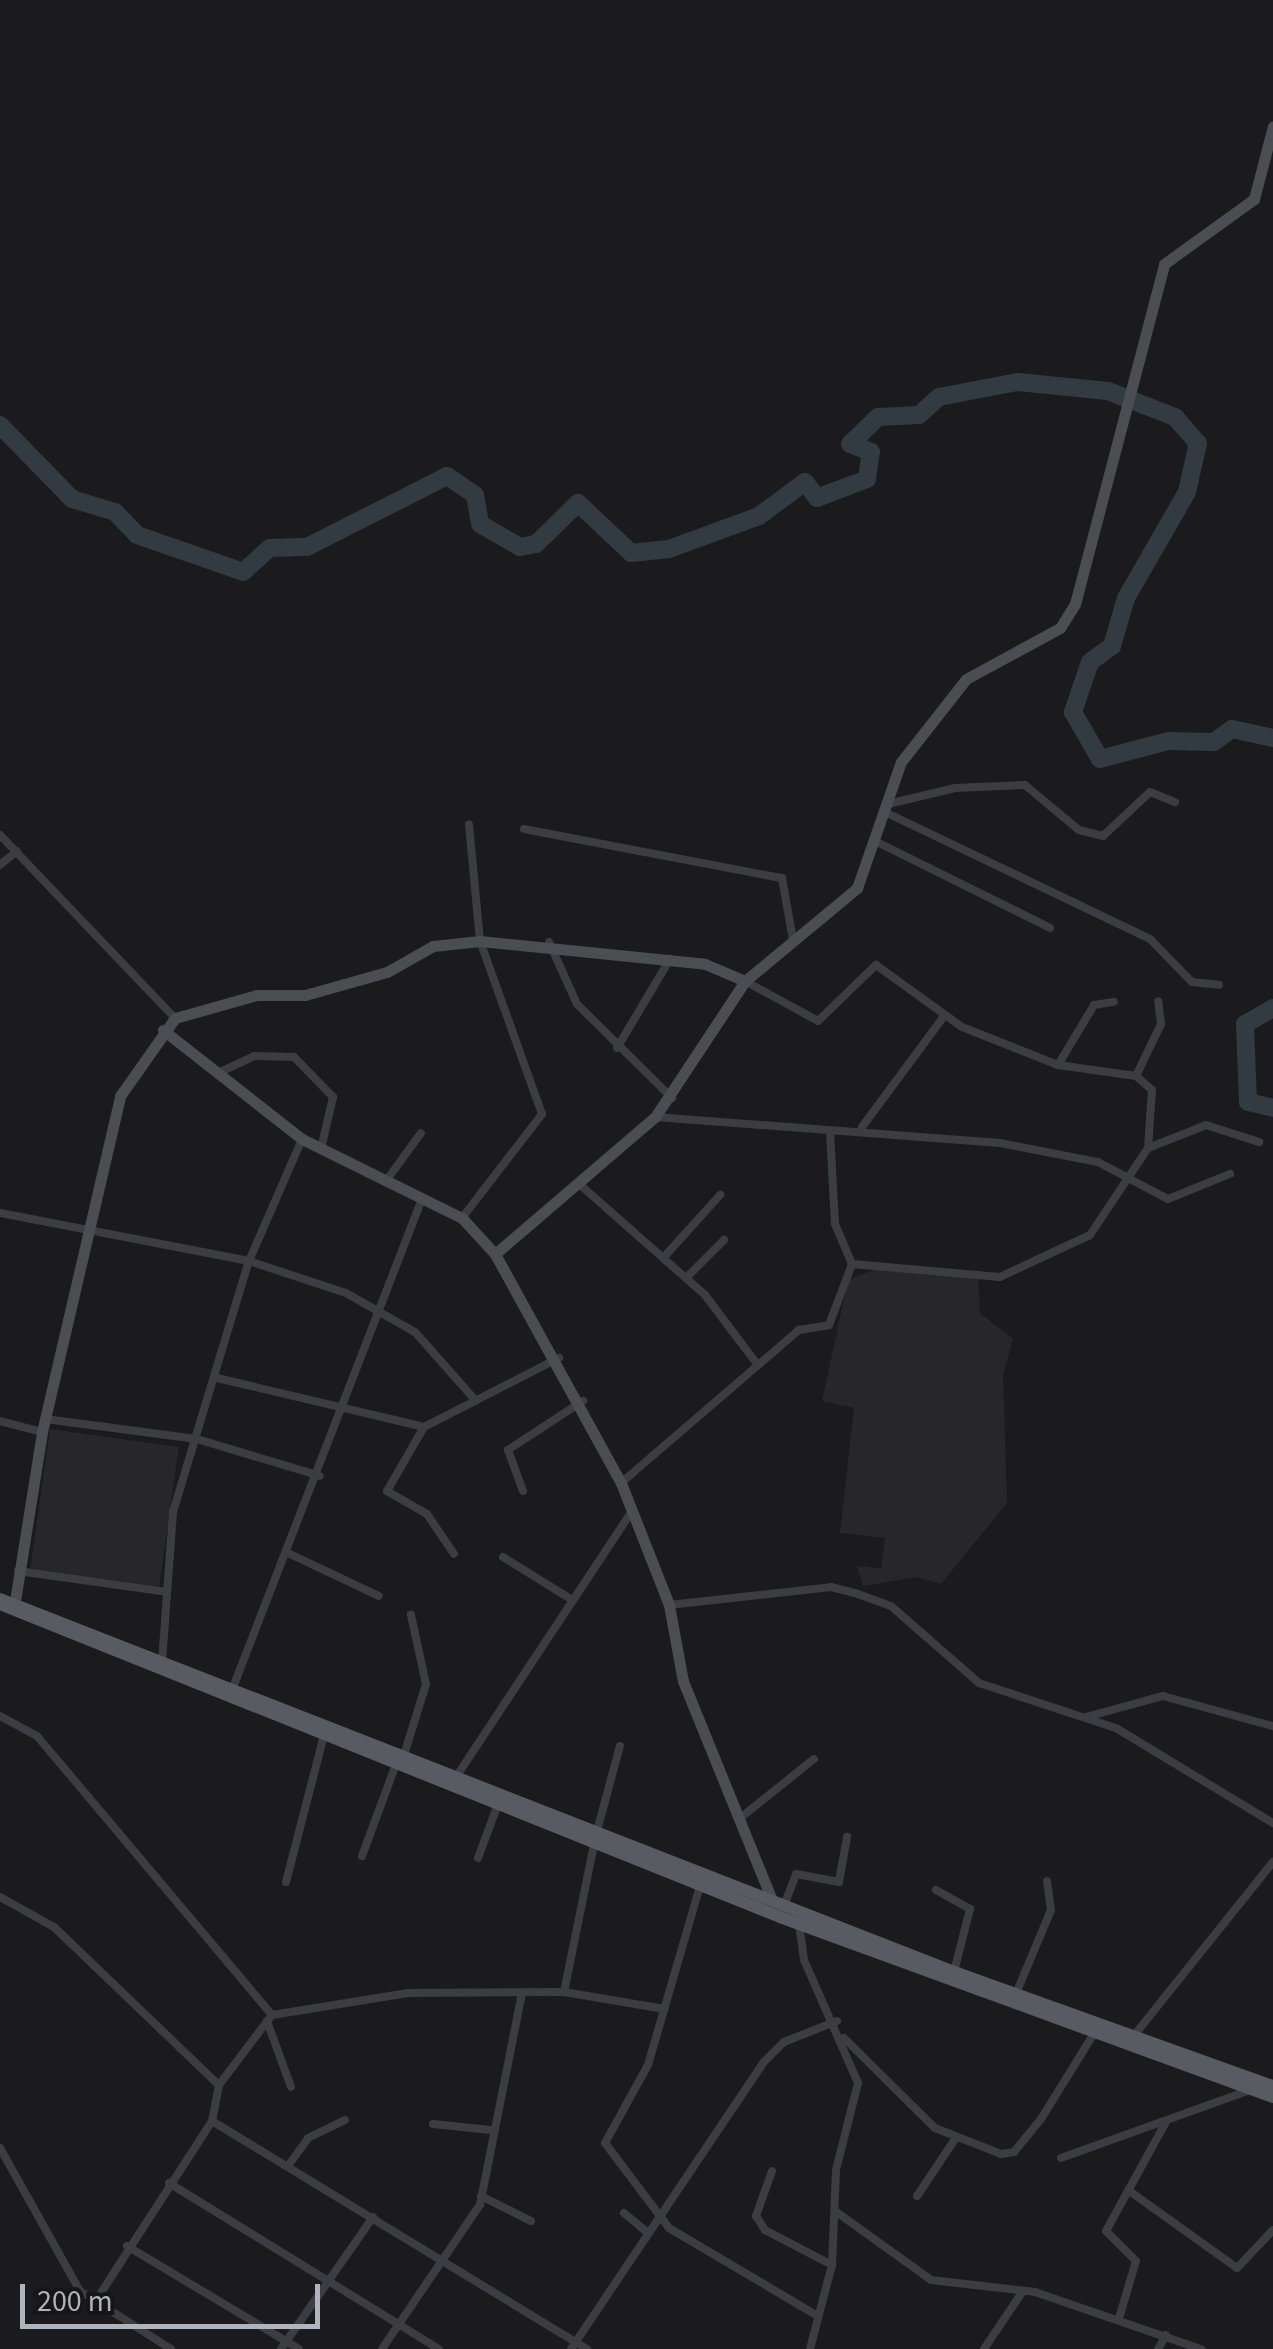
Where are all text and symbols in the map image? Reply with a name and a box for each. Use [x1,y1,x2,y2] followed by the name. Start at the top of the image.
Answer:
[25,2264,325,2326] scale bar
[37,2280,113,2323] text: 200 m

